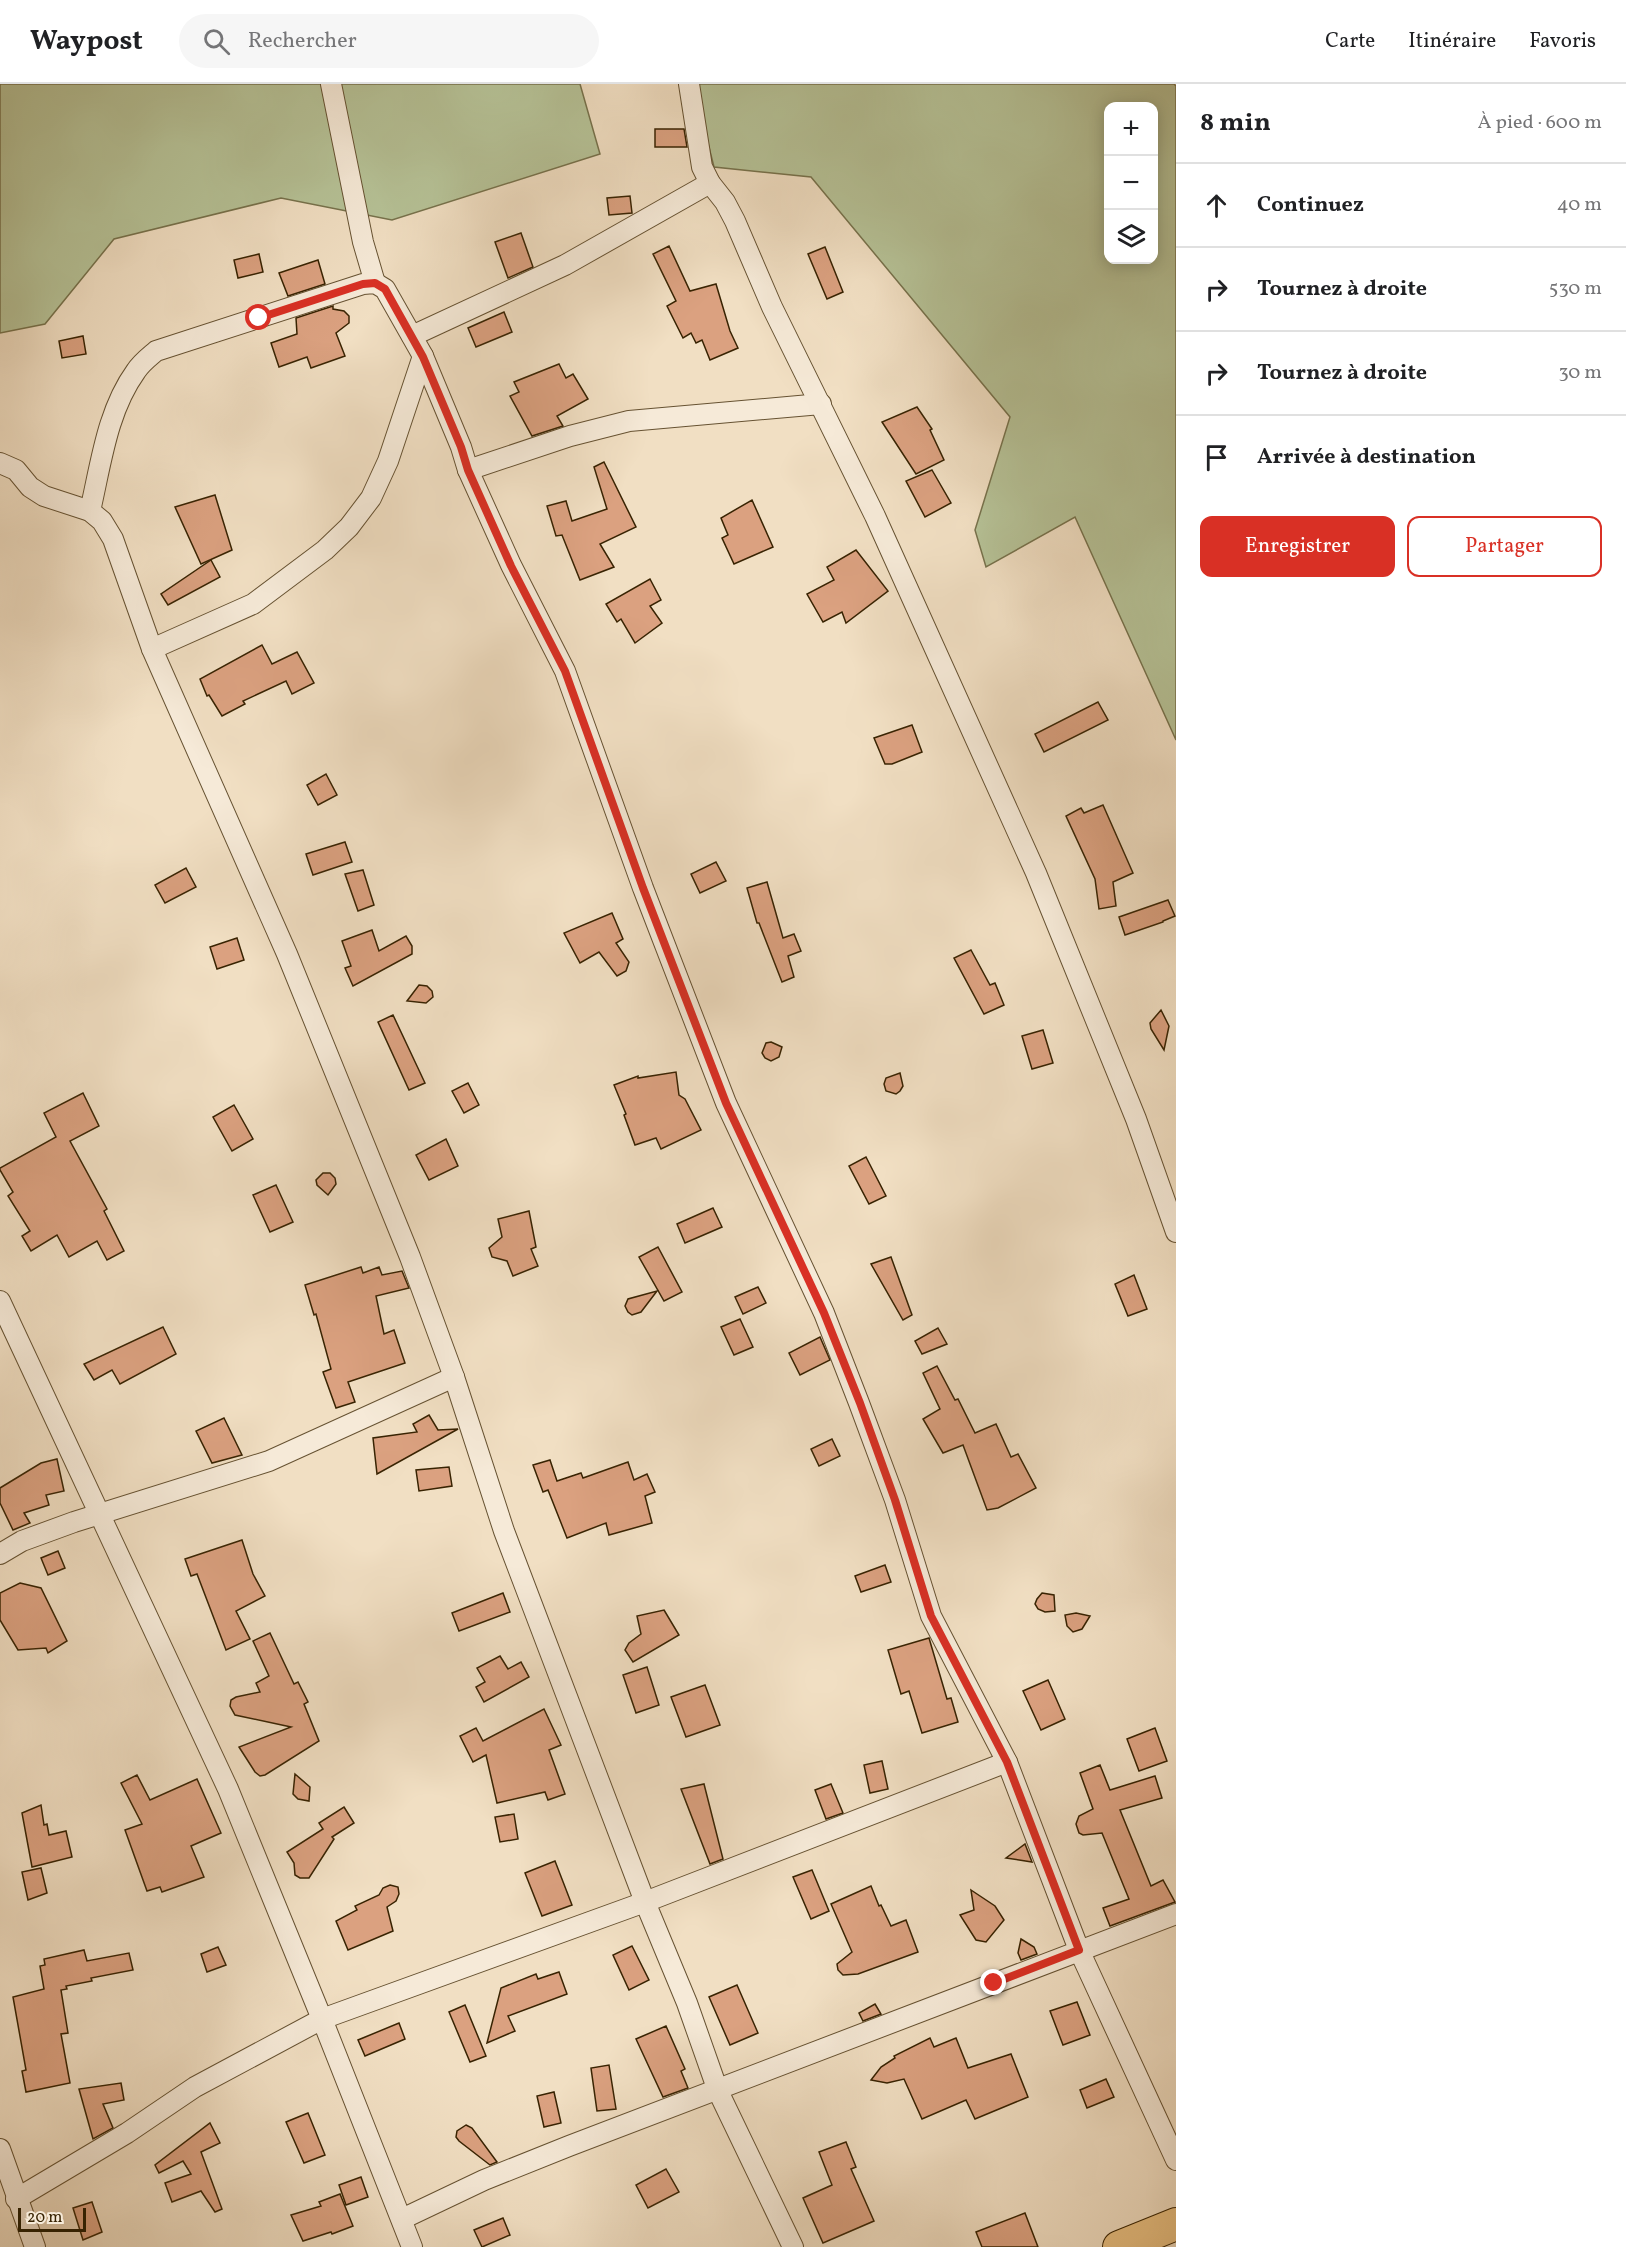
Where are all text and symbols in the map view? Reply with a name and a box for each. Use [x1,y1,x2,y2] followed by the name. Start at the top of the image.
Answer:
[179,14,599,68] search box
[30,22,143,61] text: Waypost
[200,25,233,58] icon: search
[248,26,357,57] text: Rechercher
[1325,27,1375,56] text: Carte
[1408,27,1496,56] text: Itinéraire
[1529,27,1596,56] text: Favoris
[1104,102,1158,264] map controls
[1104,102,1158,156] button: +
[1200,105,1271,141] text: 8 min
[1478,109,1602,137] text: À pied · 600 m
[1104,156,1158,210] button: −
[1200,189,1233,222] icon: ahead
[1257,190,1364,221] text: Continuez
[1557,191,1602,219] text: 40 m
[1104,210,1158,264] button: layers
[1200,273,1233,306] icon: right
[1257,274,1427,305] text: Tournez à droite
[1549,275,1602,303] text: 530 m
[245,304,271,330] route start
[1200,357,1233,390] icon: right
[1257,358,1427,389] text: Tournez à droite
[1558,359,1602,387] text: 30 m
[1200,441,1233,474] icon: arrive
[1257,442,1476,473] text: Arrivée à destination
[1200,516,1395,577] button: Enregistrer
[1407,516,1602,577] button: Partager
[980,1969,1006,1995] route end
[18,2205,86,2232] scale bar
[27,2207,62,2229] text: 20 m

